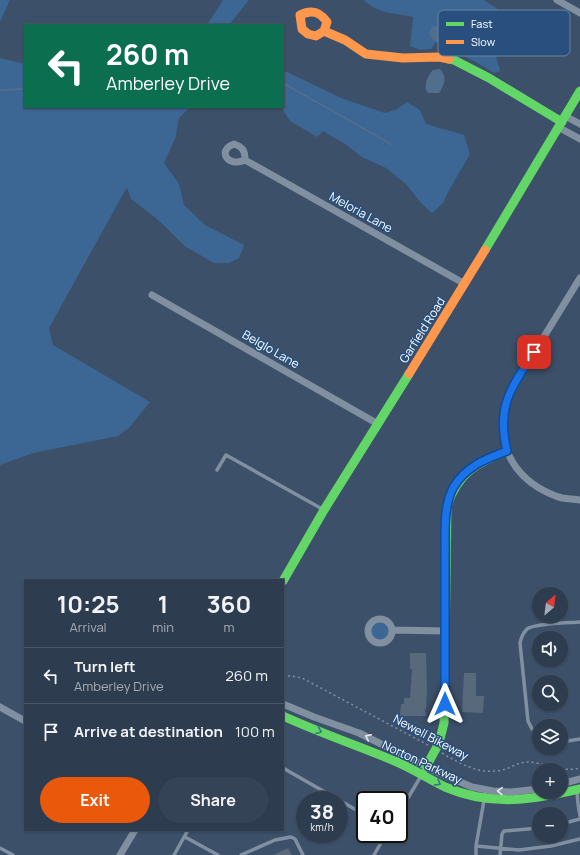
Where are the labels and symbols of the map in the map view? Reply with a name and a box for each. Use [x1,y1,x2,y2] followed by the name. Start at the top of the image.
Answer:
[438,10,570,56] legend
[471,16,493,31] text: Fast
[471,34,496,49] text: Slow
[326,188,396,236] street label: Meloria Lane
[395,294,449,366] street label: Garfield Road
[239,326,303,372] street label: Belglo Lane
[517,335,551,369] pin
[532,587,568,623] north arrow
[424,683,466,725] position arrow
[390,710,472,764] street label: Newell Bikeway
[315,727,322,735] one-way arrow
[365,734,372,742] one-way arrow
[379,736,465,788] street label: Norton Parkway
[434,778,441,786] one-way arrow
[497,787,503,796] one-way arrow
[356,791,408,843] speed limit sign: 40

